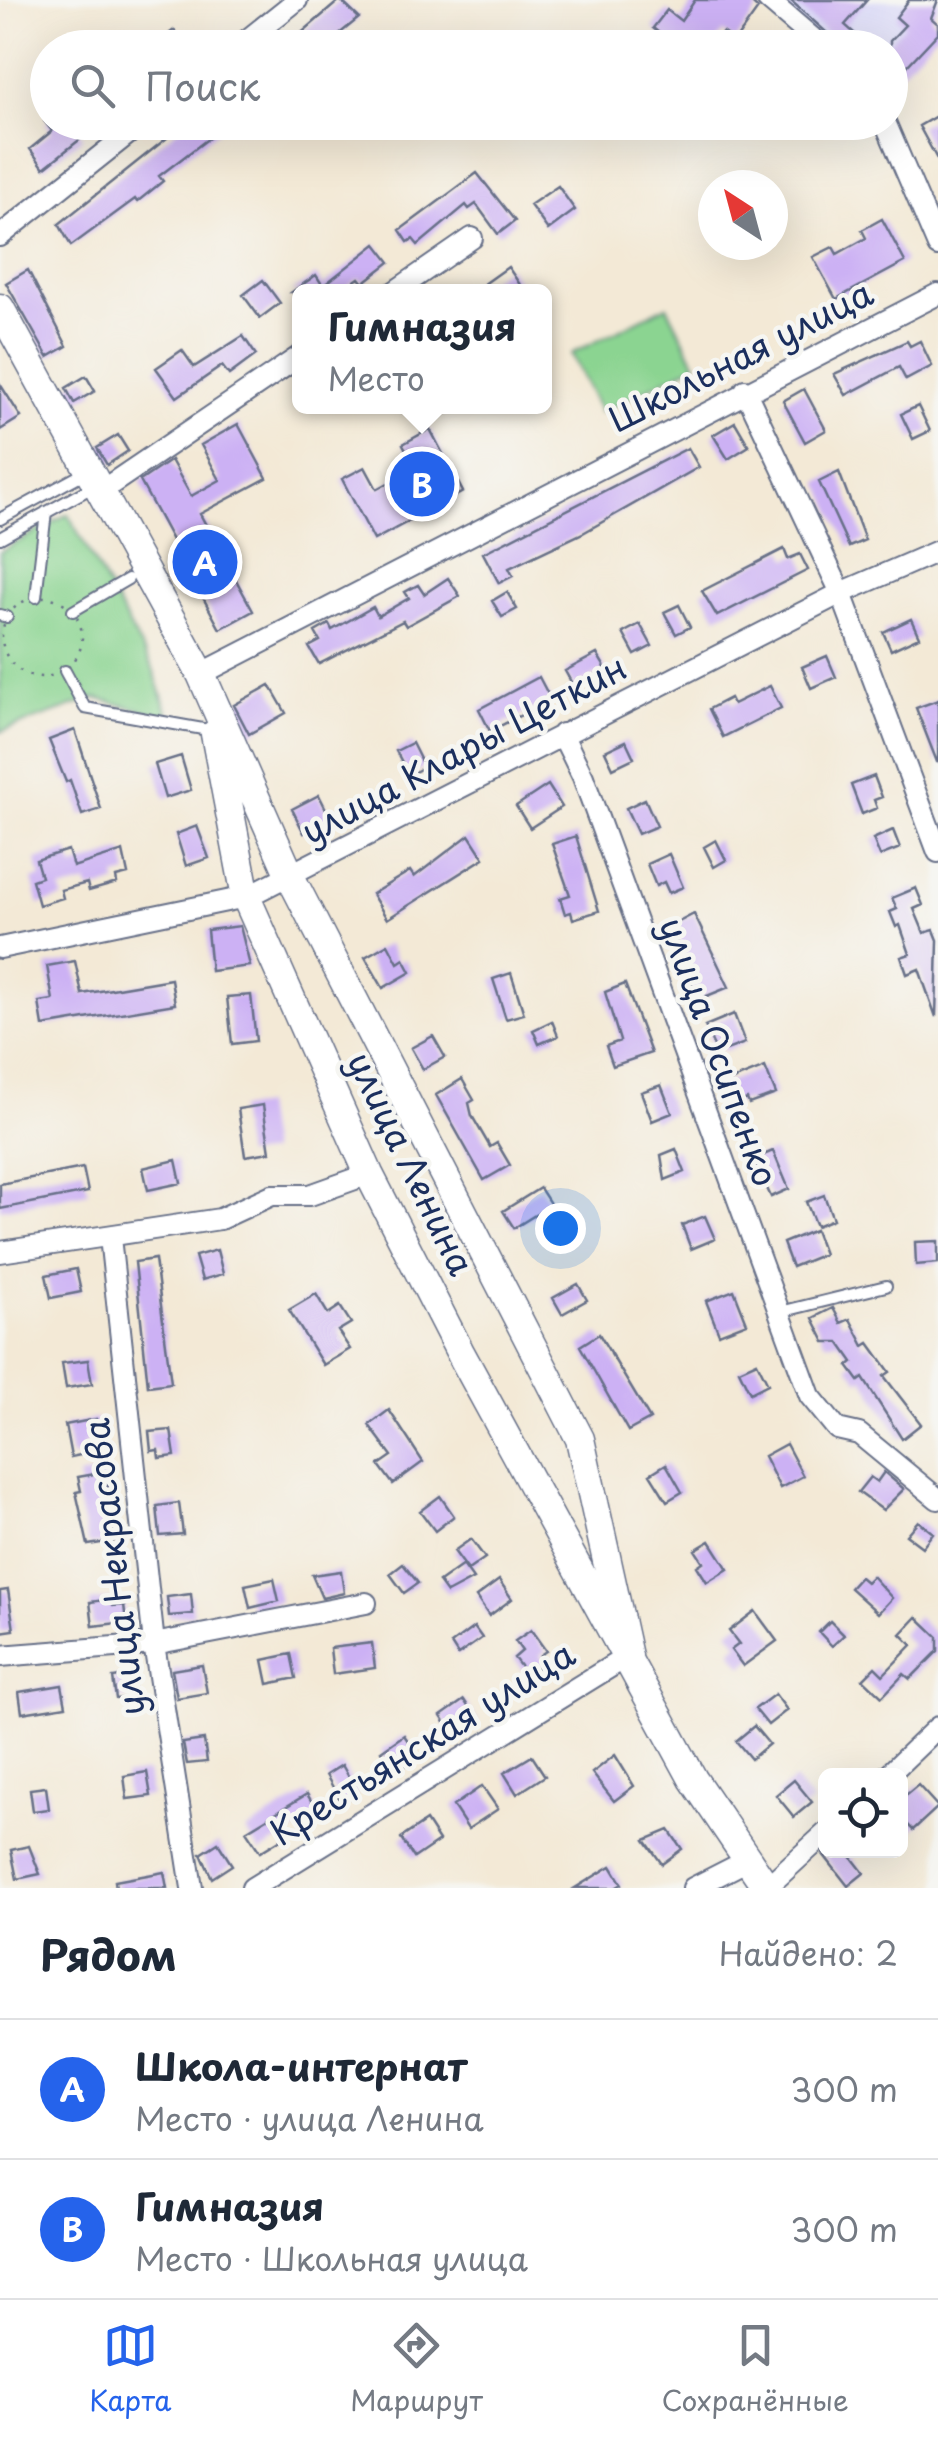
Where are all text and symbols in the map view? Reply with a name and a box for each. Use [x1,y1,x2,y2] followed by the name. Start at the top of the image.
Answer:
[30,30,908,140] search box
[145,57,260,114] text: Поиск
[65,58,120,113] icon: search
[698,170,788,260] north arrow
[598,265,881,444] street label: Школьная улица
[292,284,552,414] popup
[327,297,517,354] text: Гимназия
[327,354,425,402] text: Место
[390,446,454,522] pin: B
[172,524,238,600] pin: A
[291,639,635,856] street label: улица Клары Цеткин
[647,909,794,1193] street label: улица Осипенко
[335,1042,489,1284] street label: улица Ленина
[535,1203,586,1254] your location
[68,1415,157,1719] street label: улица Некрасова
[259,1627,584,1857] street label: Крестьянская улица
[818,1768,908,1858] map controls
[818,1768,908,1858] button: locate
[40,1922,177,1985] text: Рядом
[719,1929,898,1977] text: Найдено: 2
[135,2037,467,2094] text: Школа-интернат
[60,2065,85,2113] text: A
[790,2065,898,2113] text: 300 m
[135,2094,484,2142] text: Место · улица Ленина
[135,2177,324,2234] text: Гимназия
[62,2205,83,2253] text: B
[790,2205,898,2253] text: 300 m
[135,2234,528,2282] text: Место · Школьная улица
[89,2318,172,2421] tab: Карта
[350,2318,483,2421] tab: Маршрут
[661,2318,849,2421] tab: Сохранённые

